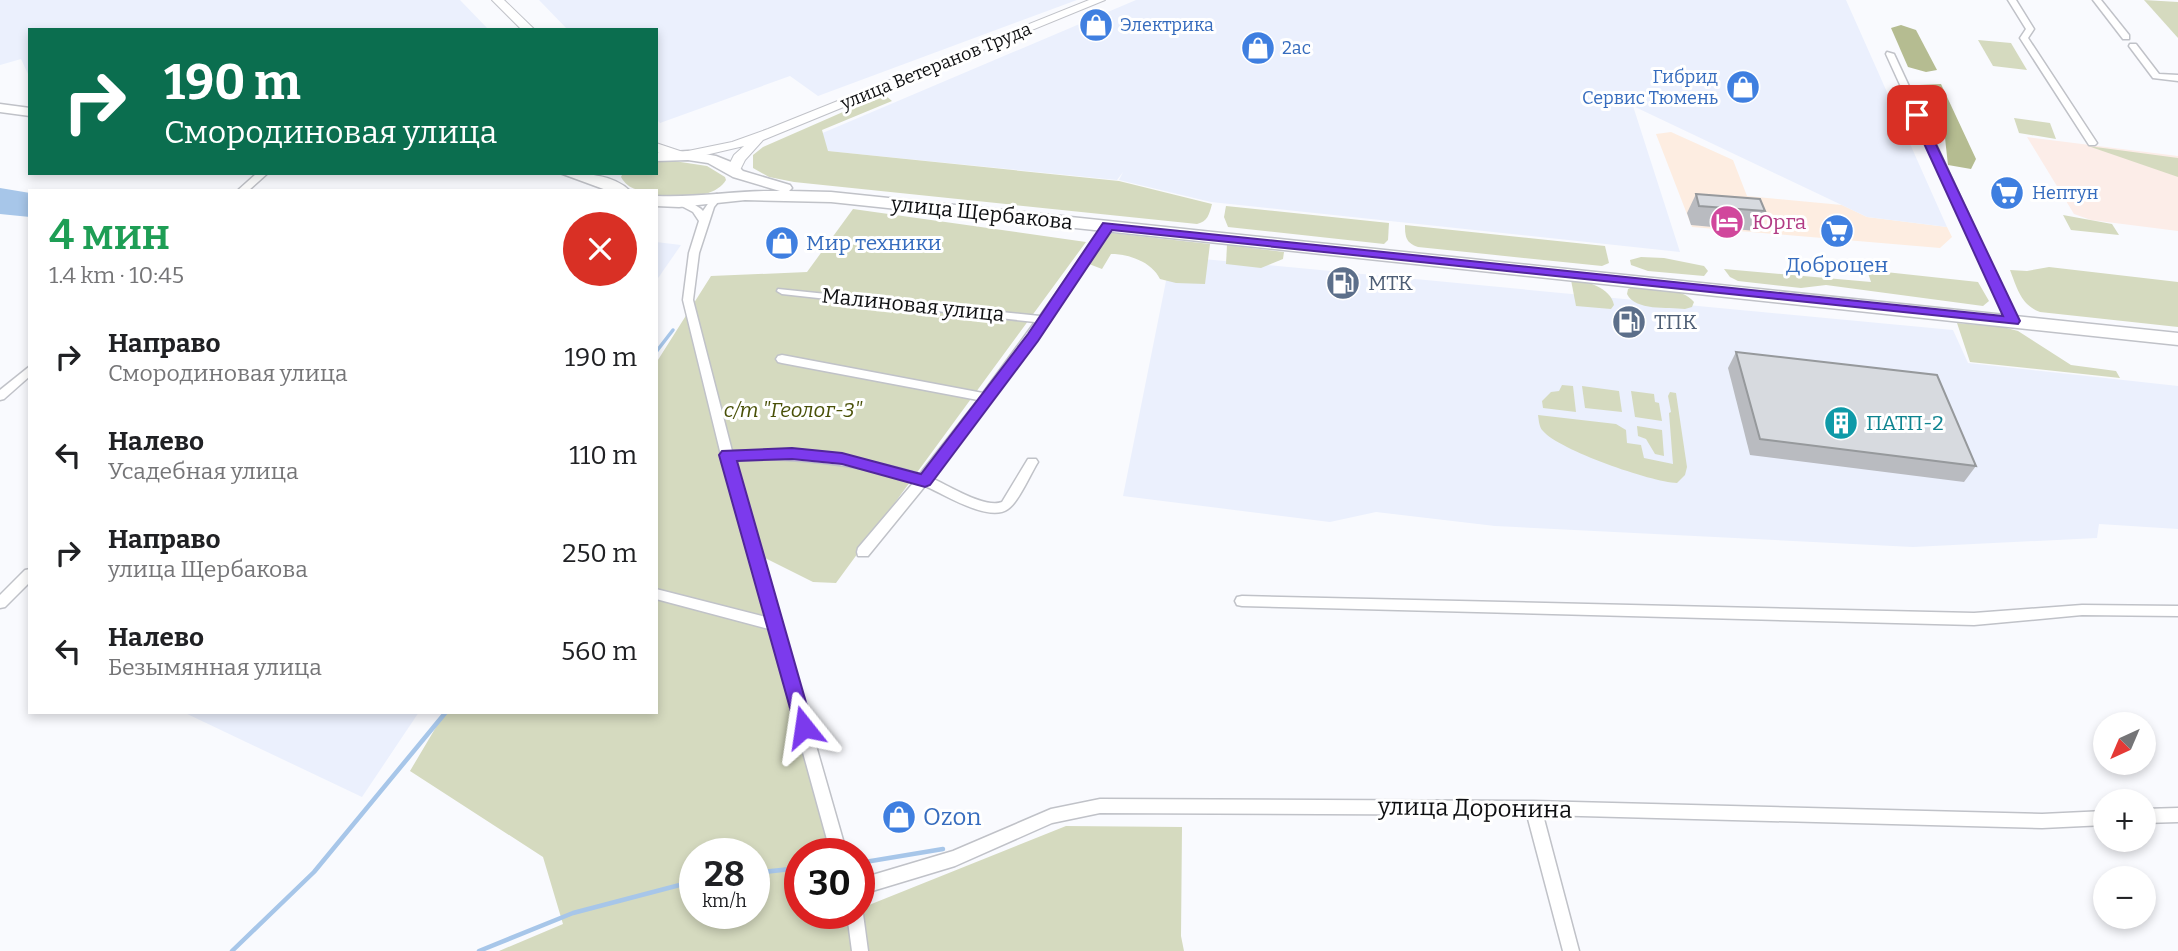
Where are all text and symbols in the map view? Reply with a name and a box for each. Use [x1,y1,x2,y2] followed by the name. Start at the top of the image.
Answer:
[1077,6,1115,44] shop icon: Электрика
[1120,14,1214,36] place label: Электрика
[836,18,1035,115] street label: улица Ветеранов Труда
[1239,29,1277,67] shop icon: 2ас
[1282,37,1311,59] place label: 2ас
[164,53,301,112] text: 190 m
[49,56,140,147] icon: right
[1582,66,1718,109] place label: Гибрид Сервис Тюмень
[1724,68,1762,106] shop icon: Гибрид Сервис Тюмень
[1887,85,1947,145] pin
[1898,96,1936,134] icon: arrive
[164,113,497,151] text: Смородиновая улица
[1988,174,2026,212] supermarket icon: Нептун
[2032,182,2099,204] place label: Нептун
[889,190,1075,236] street label: улица Щербакова
[1708,203,1746,241] hotel icon: Юрга
[1752,209,1807,235] place label: Юрга
[49,210,170,260] text: 4 мин
[563,212,637,286] button: close
[1818,212,1856,250] supermarket icon: Доброцен
[763,224,801,262] shop icon: Мир техники
[806,230,941,256] place label: Мир техники
[1786,252,1888,278] place label: Доброцен
[49,261,184,289] text: 1.4 km · 10:45
[1324,264,1362,302] fuel station icon: МТК
[1368,270,1413,296] place label: МТК
[820,282,1006,328] street label: Малиновая улица
[1610,303,1648,341] fuel station icon: ТПК
[1654,309,1697,335] place label: ТПК
[108,328,221,359] text: Направо
[49,338,87,376] icon: right
[565,342,637,373] text: 190 m
[108,359,348,387] text: Смородиновая улица
[724,397,863,423] park label: с/т "Геолог-3"
[1822,404,1860,442] building icon: ПАТП-2
[1866,410,1944,436] place label: ПАТП-2
[108,426,204,457] text: Налево
[49,436,87,474] icon: left
[569,440,637,471] text: 110 m
[108,457,299,485] text: Усадебная улица
[108,524,221,555] text: Направо
[49,534,87,572] icon: right
[562,538,637,569] text: 250 m
[108,555,308,583] text: улица Щербакова
[108,622,204,653] text: Налево
[49,632,87,670] icon: left
[561,636,637,667] text: 560 m
[108,653,322,681] text: Безымянная улица
[767,690,841,764] position arrow
[2093,712,2156,775] north arrow
[2093,712,2156,929] map controls
[2093,789,2156,852] button: +
[1377,792,1572,824] street label: улица Доронина
[880,798,918,836] shop icon: Ozon
[923,803,981,831] place label: Ozon
[784,838,875,929] speed limit sign: 30
[704,853,745,895] text: 28
[2093,866,2156,929] button: −
[702,890,747,912] text: km/h

